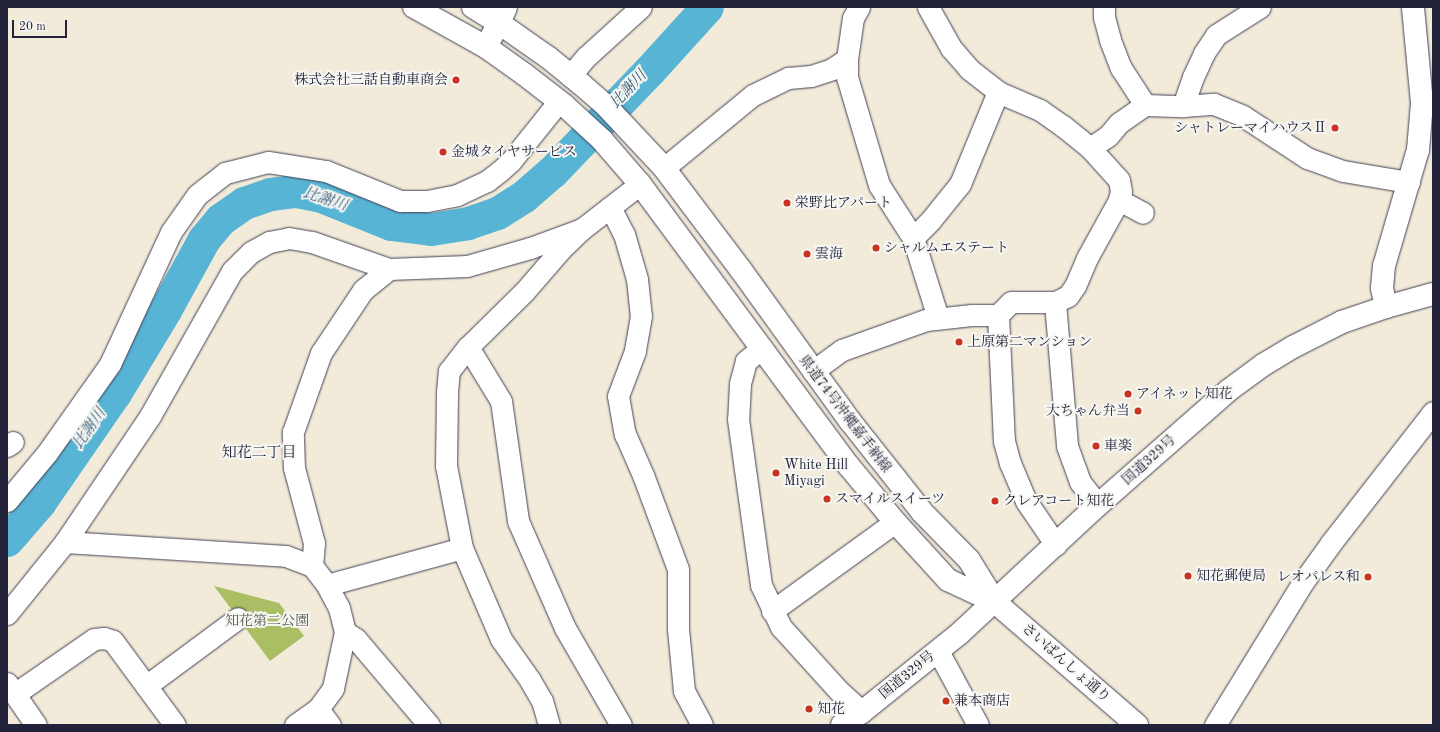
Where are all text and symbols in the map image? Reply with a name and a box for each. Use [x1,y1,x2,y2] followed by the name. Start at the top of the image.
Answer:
[14,12,69,38] scale bar
[19,21,46,33] text: 20 m
[607,67,651,113] water label: 比謝川
[294,72,448,88] place label: 株式会社三話自動車商会
[451,75,461,85] marker: 株式会社三話自動車商会
[1173,120,1327,136] place label: シャトレーマイハウスⅡ
[1330,123,1340,133] marker: シャトレーマイハウスⅡ
[451,144,577,160] place label: 金城タイヤサービス
[438,147,448,157] marker: 金城タイヤサービス
[301,184,349,216] water label: 比謝川
[795,195,893,211] place label: 栄野比アパート
[782,198,792,208] marker: 栄野比アパート
[884,240,1010,256] place label: シャルムエステート
[871,243,881,253] marker: シャルムエステート
[815,246,843,262] place label: 雲海
[802,249,812,259] marker: 雲海
[967,334,1093,350] place label: 上原第二マンション
[954,337,964,347] marker: 上原第二マンション
[795,352,895,476] street label: 県道74号沖縄嘉手納線
[1136,386,1234,402] place label: アイネット知花
[1123,389,1133,399] marker: アイネット知花
[1046,403,1130,419] place label: 大ちゃん弁当
[70,405,110,453] water label: 比謝川
[1133,406,1143,416] marker: 大ちゃん弁当
[1119,432,1179,488] street label: 国道329号
[1104,438,1132,454] place label: 車楽
[1091,441,1101,451] marker: 車楽
[222,445,296,463] district label: 知花二丁目
[784,457,848,490] place label: White Hill Miyagi
[771,468,781,478] marker: White Hill Miyagi
[835,491,947,507] place label: スマイルスイーツ
[1003,493,1115,509] place label: クレアコート知花
[822,494,832,504] marker: スマイルスイーツ
[990,496,1000,506] marker: クレアコート知花
[1196,568,1266,584] place label: 知花郵便局
[1276,569,1360,585] place label: レオパレス和
[1183,571,1193,581] marker: 知花郵便局
[1363,572,1373,582] marker: レオパレス和
[225,613,309,629] park label: 知花第二公園
[1018,620,1114,706] street label: さいばんしょ通り
[876,648,938,702] street label: 国道329号
[954,693,1010,709] place label: 兼本商店
[941,696,951,706] marker: 兼本商店
[817,701,845,717] place label: 知花
[804,704,814,714] marker: 知花

